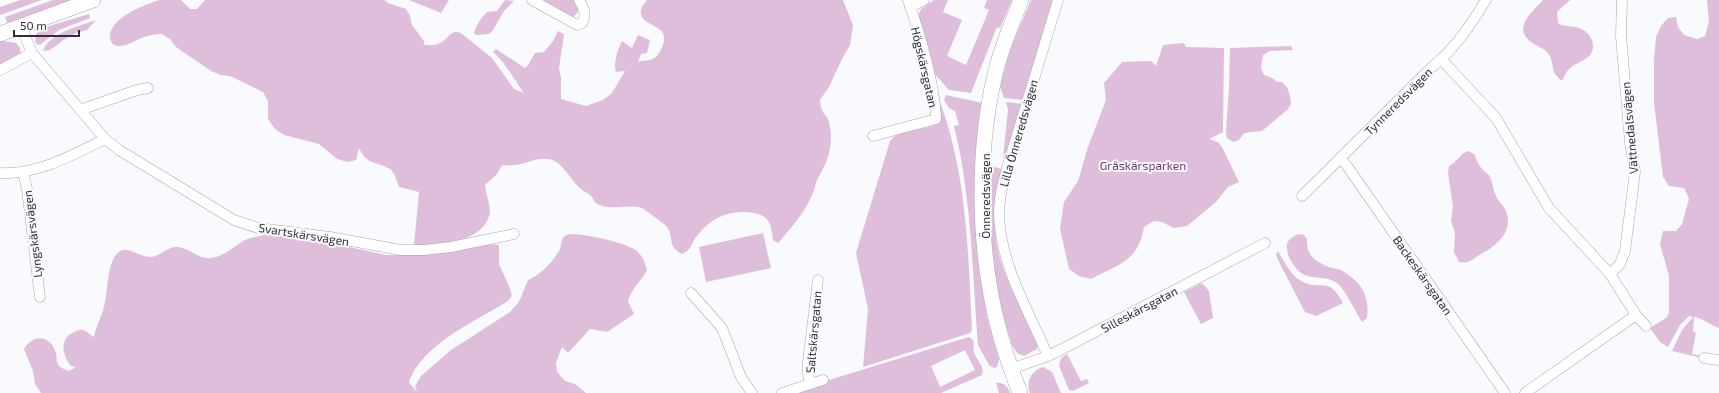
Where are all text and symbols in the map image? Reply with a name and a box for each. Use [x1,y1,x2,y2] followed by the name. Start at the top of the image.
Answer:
[14,12,79,38] scale bar
[20,18,47,32] text: 50 m
[909,25,941,109] street label: Högskärsgatan
[1361,64,1435,138] street label: Tynneredsvägen
[996,78,1040,188] street label: Lilla Önneredsvägen
[1618,81,1640,175] street label: Vättnedalsvägen
[978,153,992,239] street label: Önneredsvägen
[1100,158,1186,172] park label: Gråskärsparken
[20,189,44,279] street label: Lyngskärsvägen
[258,220,350,248] street label: Svartskärsvägen
[1391,233,1456,317] street label: Backeskärsgatan
[1098,283,1180,335] street label: Silleskärsgatan
[802,290,824,374] street label: Saltskärsgatan

